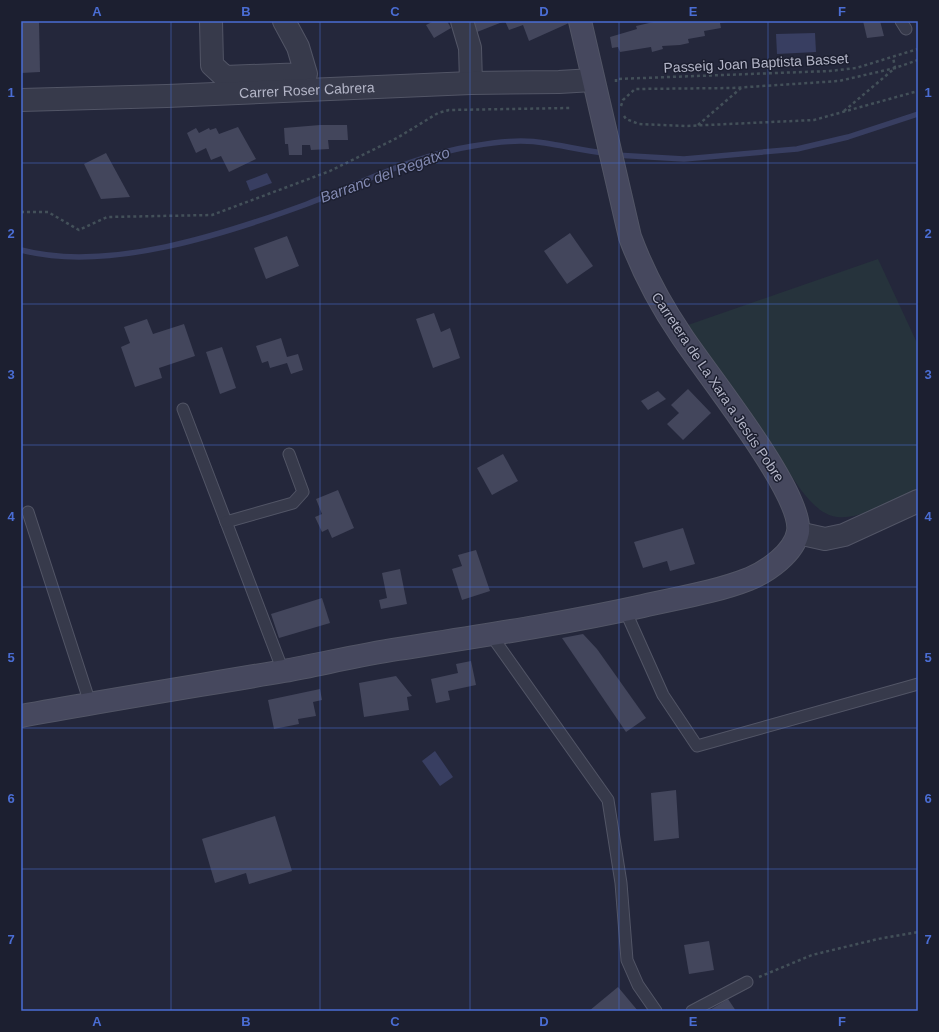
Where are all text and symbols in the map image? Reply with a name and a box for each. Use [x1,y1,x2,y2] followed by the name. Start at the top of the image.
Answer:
[92,4,102,19] text: A
[241,4,251,19] text: B
[390,4,400,19] text: C
[539,4,549,19] text: D
[689,4,698,19] text: E
[838,4,846,19] text: F
[663,50,849,76] street label: Passeig Joan Baptista Basset
[239,79,375,101] street label: Carrer Roser Cabrera
[7,85,15,100] text: 1
[924,85,932,100] text: 1
[318,143,452,206] water label: Barranc del Regatxo
[7,226,15,241] text: 2
[924,226,932,241] text: 2
[648,289,788,485] street label: Carretera de La Xara a Jesús Pobre
[7,367,15,382] text: 3
[924,367,932,382] text: 3
[7,509,15,524] text: 4
[924,509,932,524] text: 4
[7,650,15,665] text: 5
[924,650,932,665] text: 5
[7,791,15,806] text: 6
[924,791,932,806] text: 6
[7,932,15,947] text: 7
[924,932,932,947] text: 7
[92,1014,102,1029] text: A
[241,1014,251,1029] text: B
[390,1014,400,1029] text: C
[539,1014,549,1029] text: D
[689,1014,698,1029] text: E
[838,1014,846,1029] text: F

